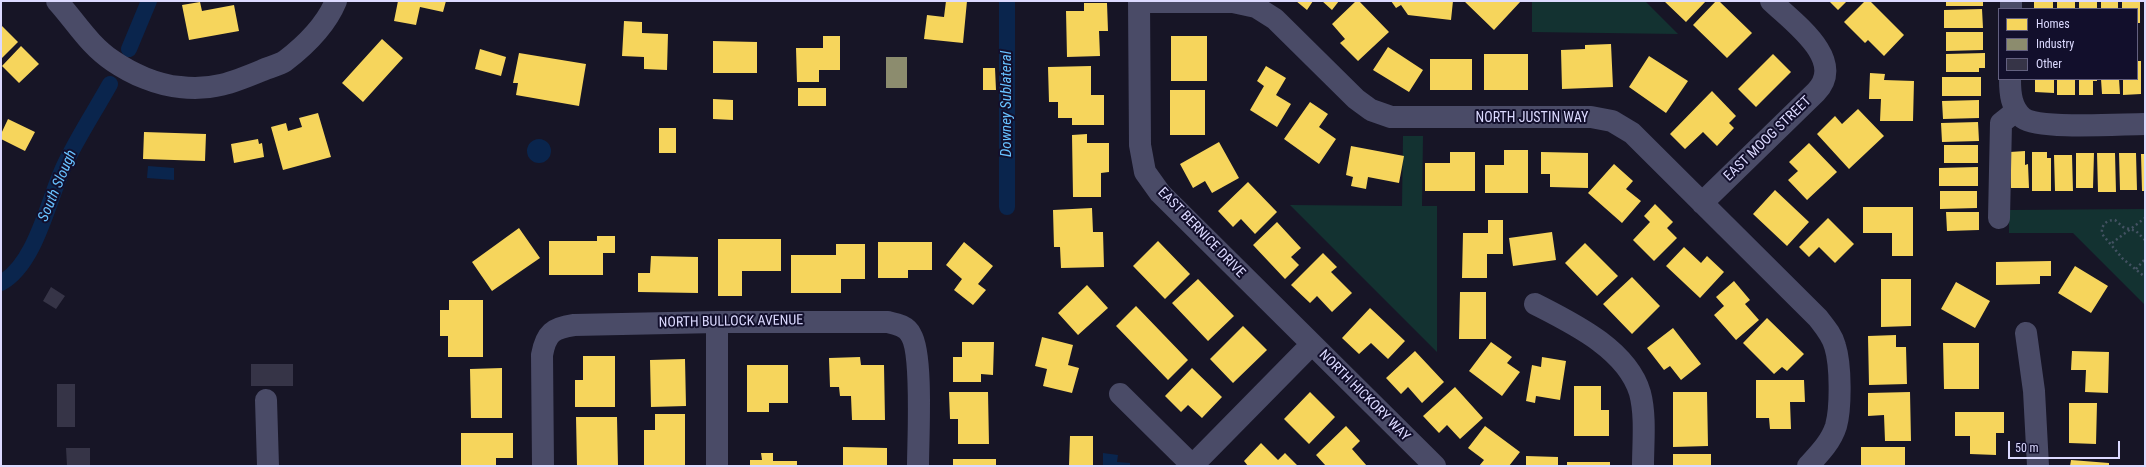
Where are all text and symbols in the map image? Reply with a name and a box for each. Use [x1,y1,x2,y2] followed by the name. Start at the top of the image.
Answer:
[1998,8,2138,80] legend
[2036,17,2070,31] text: Homes
[2036,37,2074,51] text: Industry
[998,51,1016,157] water label: Downey Sublateral
[2036,57,2062,71] text: Other
[1721,93,1815,185] street label: EAST MOOG STREET
[1476,110,1588,126] street label: NORTH JUSTIN WAY
[35,147,81,225] water label: South Slough
[1154,184,1248,282] street label: EAST BERNICE DRIVE
[659,312,803,332] street label: NORTH BULLOCK AVENUE
[1315,347,1413,445] street label: NORTH HICKORY WAY
[2010,433,2122,459] scale bar
[2015,441,2039,455] text: 50 m

